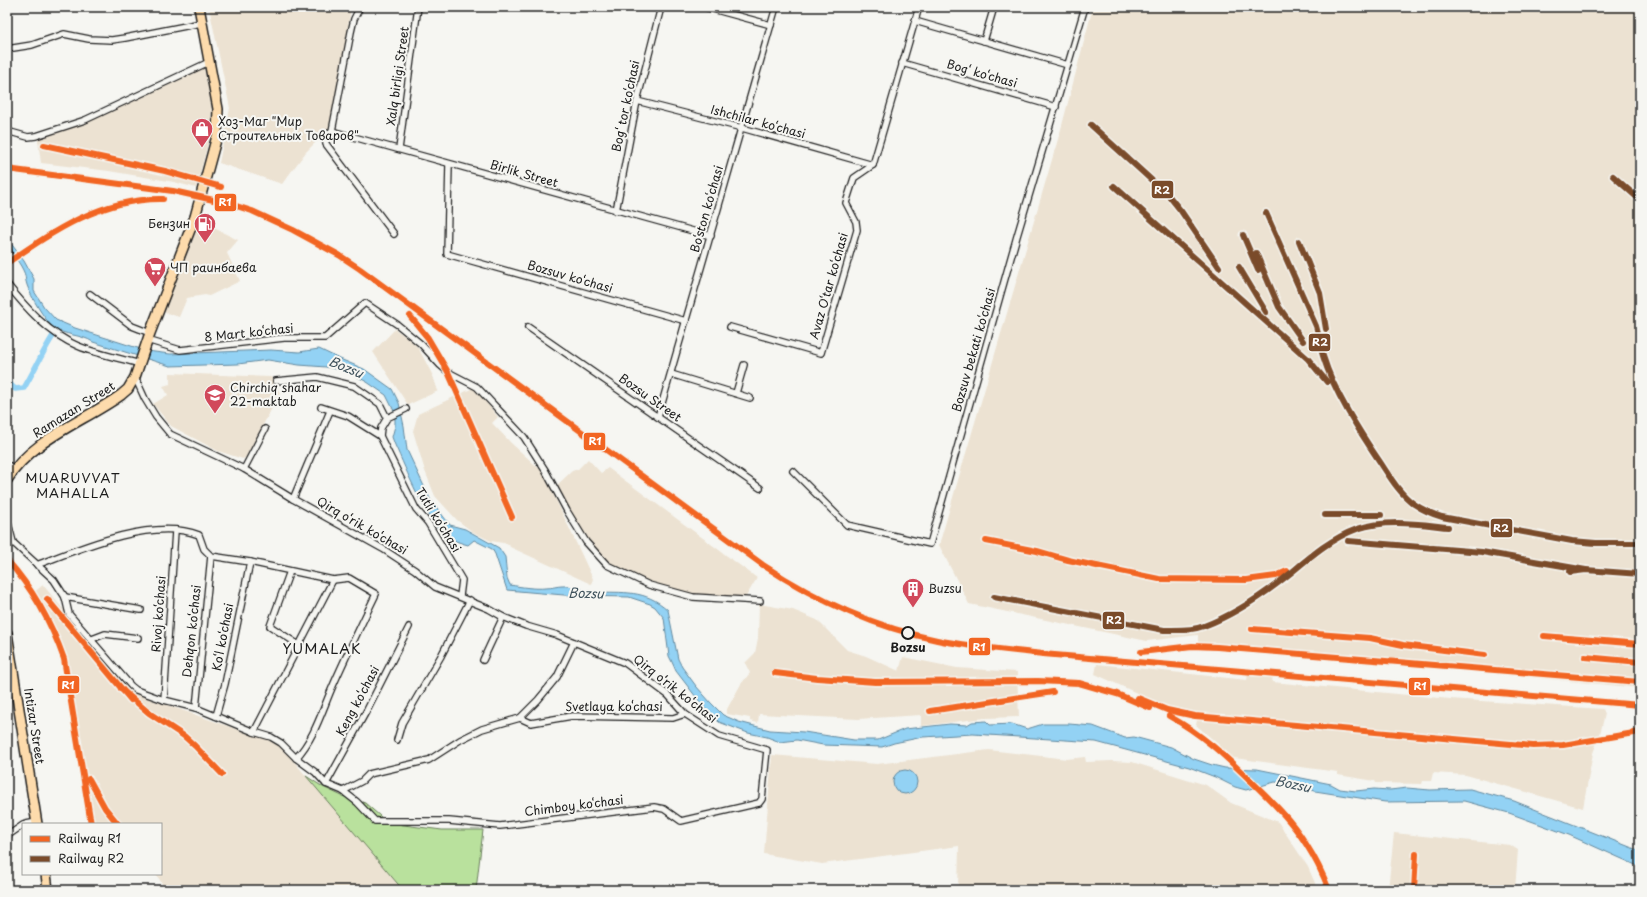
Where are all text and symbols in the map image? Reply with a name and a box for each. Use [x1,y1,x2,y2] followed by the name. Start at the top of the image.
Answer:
[381,25,413,127] street label: Xalq birligi Street
[945,54,1020,92] street label: Bog‘ ko‘chasi
[607,58,644,153] street label: Bog‘ tor ko‘chasi
[709,100,808,142] street label: Ishchilar ko‘chasi
[218,112,359,144] place label: Хоз-Маг "Мир Строительных Товаров"
[189,116,215,149] shop icon: Хоз-Маг "Мир Строительных Товаров"
[488,155,560,191] street label: Birlik Street
[685,163,727,254] street label: Bo‘ston ko‘chasi
[1151,180,1174,199] line badge: R2
[1154,181,1170,198] text: R2
[214,193,237,212] line badge: R1
[219,193,231,210] text: R1
[192,211,218,244] fuel station icon: Бензин
[148,214,190,232] place label: Бензин
[804,230,852,341] street label: Avaz O‘tar ko‘chasi
[142,255,168,288] supermarket icon: ЧП раинбаева
[525,255,615,297] street label: Bozsuv ko‘chasi
[170,258,257,276] place label: ЧП раинбаева
[947,286,999,414] street label: Bozsuv bekati ko‘chasi
[203,318,294,346] street label: 8 Mart ko‘chasi
[1308,333,1331,352] line badge: R2
[1312,333,1328,350] text: R2
[326,351,368,383] water label: Bozsu
[615,369,686,426] street label: Bozsu Street
[29,377,118,442] street label: Ramazan Street
[230,378,322,410] place label: Chirchiq shahar 22-maktab
[202,382,228,415] school or university icon: Chirchiq shahar 22-maktab
[583,432,606,451] line badge: R1
[589,432,601,449] text: R1
[25,468,121,502] district label: MUARUVVAT MAHALLA
[412,483,466,555] street label: Tutli ko‘chasi
[314,492,411,559] street label: Qirq o‘rik ko‘chasi
[1490,518,1513,538] line badge: R2
[1493,519,1509,536] text: R2
[146,575,170,653] street label: Rivoj ko‘chasi
[900,576,926,609] building icon: Buzsu
[928,579,962,597] place label: Buzsu
[568,582,606,603] water label: Bozsu
[177,584,205,678] street label: Dehqon ko‘chasi
[207,601,237,672] street label: Ko‘l ko‘chasi
[1102,611,1125,630] line badge: R2
[1106,611,1122,628] text: R2
[901,626,915,640] marker: Bozsu
[968,637,991,656] line badge: R1
[282,638,362,659] district label: YUMALAK
[890,638,926,656] place label: Bozsu
[973,638,985,655] text: R1
[630,650,721,727] street label: Qirq o‘rik ko‘chasi
[331,662,383,739] street label: Keng ko‘chasi
[57,675,80,694] line badge: R1
[62,676,74,693] text: R1
[1408,677,1431,696] line badge: R1
[1414,677,1426,694] text: R1
[20,686,50,765] street label: Intizar Street
[565,697,663,715] street label: Svetlaya ko‘chasi
[1274,771,1314,797] water label: Bozsu
[523,790,625,820] street label: Chimboy ko‘chasi
[22,823,162,875] legend
[58,829,121,847] text: Railway R1
[58,849,124,867] text: Railway R2

